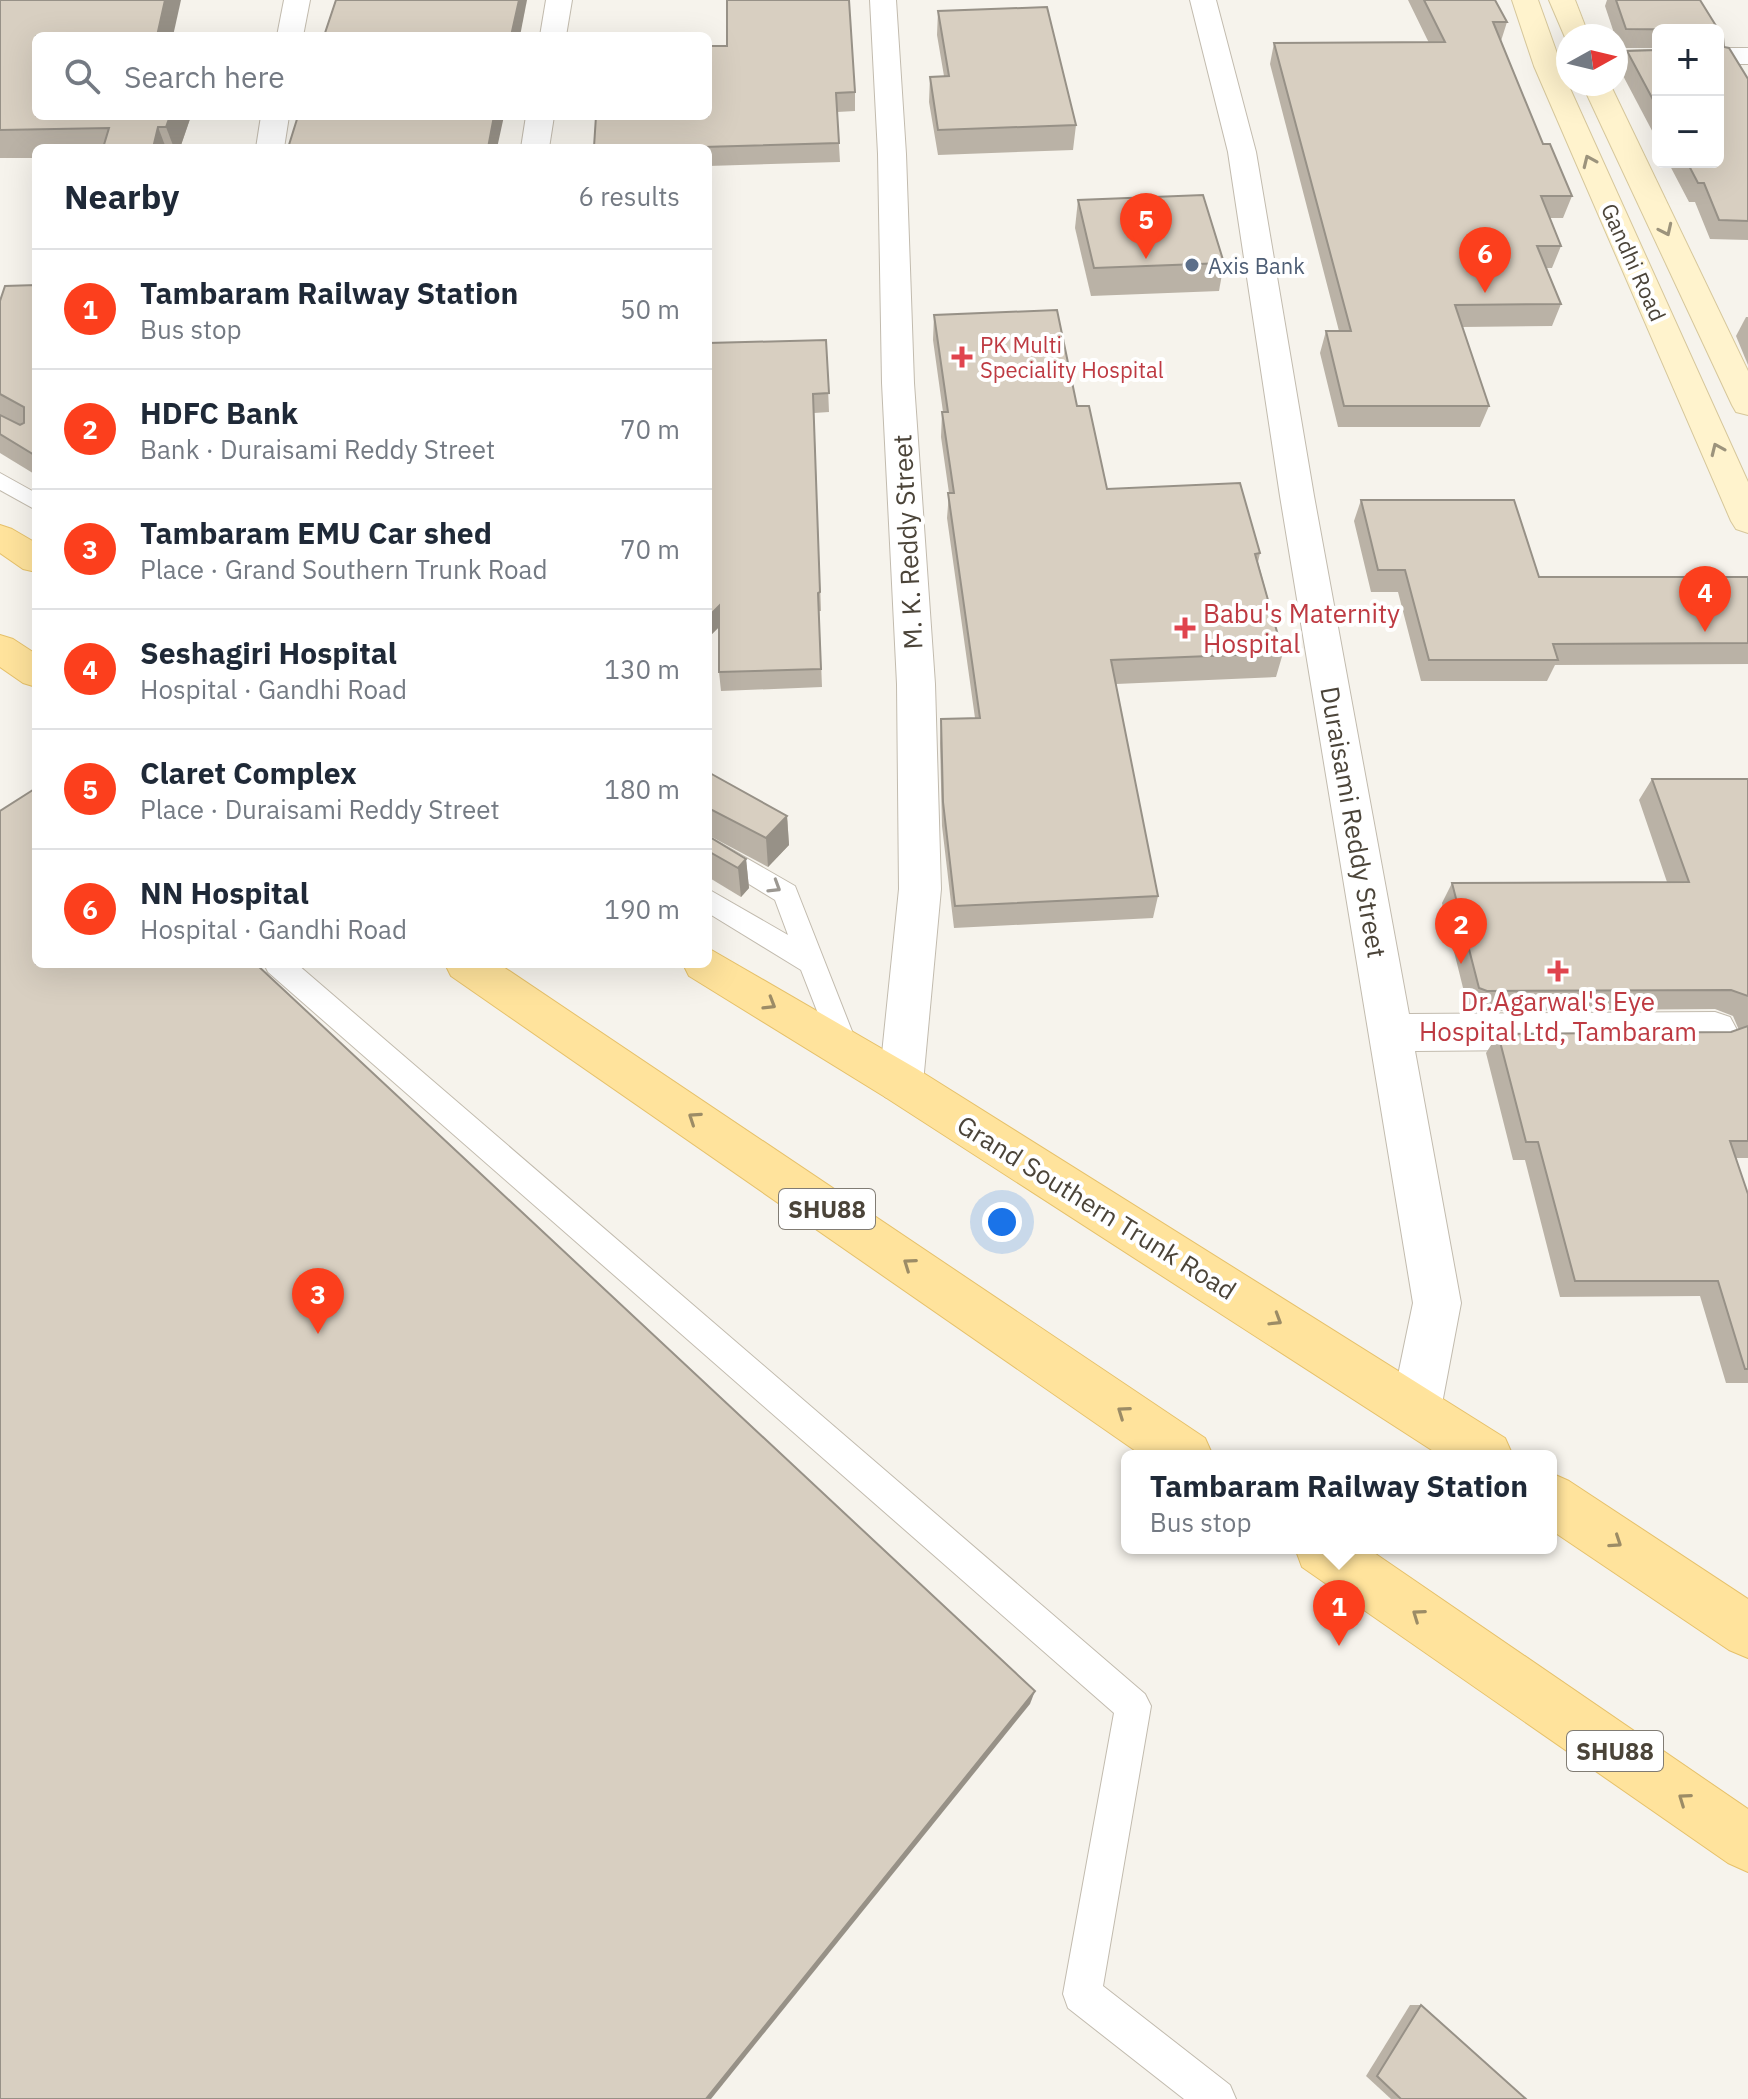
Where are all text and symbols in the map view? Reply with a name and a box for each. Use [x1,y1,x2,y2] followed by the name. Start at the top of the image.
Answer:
[1556,24,1628,96] north arrow
[1652,24,1724,168] map controls
[1652,24,1724,96] button: +
[32,32,712,120] search box
[60,54,104,98] icon: search
[124,57,285,96] text: Search here
[1652,96,1724,168] button: −
[1583,154,1599,169] one-way arrow
[64,174,179,218] text: Nearby
[578,179,680,213] text: 6 results
[1120,193,1172,259] pin: 5
[1595,199,1673,325] street label: Gandhi Road
[1656,222,1672,237] one-way arrow
[1459,227,1511,293] pin: 6
[1208,251,1305,280] place label: Axis Bank
[1183,256,1201,274] marker: Axis Bank
[140,273,518,312] text: Tambaram Railway Station
[82,292,98,326] text: 1
[620,292,680,326] text: 50 m
[140,312,242,346] text: Bus stop
[980,330,1164,384] place label: PK Multi Speciality Hospital
[951,346,973,368] marker: PK Multi Speciality Hospital
[140,393,298,432] text: HDFC Bank
[82,412,98,446] text: 2
[620,412,680,446] text: 70 m
[140,432,495,466] text: Bank · Duraisami Reddy Street
[884,434,930,650] street label: M. K. Reddy Street
[1711,443,1727,458] one-way arrow
[140,513,492,552] text: Tambaram EMU Car shed
[82,532,98,566] text: 3
[620,532,680,566] text: 70 m
[140,552,547,586] text: Place · Grand Southern Trunk Road
[1679,566,1731,632] pin: 4
[1203,596,1400,660] place label: Babu's Maternity Hospital
[1174,617,1196,639] marker: Babu's Maternity Hospital
[140,633,397,672] text: Seshagiri Hospital
[82,652,98,686] text: 4
[604,652,680,686] text: 130 m
[140,672,407,706] text: Hospital · Gandhi Road
[1313,684,1395,960] street label: Duraisami Reddy Street
[140,753,357,792] text: Claret Complex
[82,772,98,806] text: 5
[604,772,680,806] text: 180 m
[140,792,500,826] text: Place · Duraisami Reddy Street
[140,873,309,912] text: NN Hospital
[766,877,780,892] one-way arrow
[82,892,98,926] text: 6
[604,892,680,926] text: 190 m
[1435,898,1487,964] pin: 2
[140,912,407,946] text: Hospital · Gandhi Road
[1547,960,1569,982] marker: Dr.Agarwal's Eye Hospital Ltd, Tambaram
[1419,984,1697,1048] place label: Dr.Agarwal's Eye Hospital Ltd, Tambaram
[761,995,776,1010] one-way arrow
[951,1107,1243,1307] street label: Grand Southern Trunk Road
[688,1113,702,1128] one-way arrow
[779,1189,875,1229] road number: SHU88
[982,1202,1022,1242] your location
[903,1259,917,1274] one-way arrow
[292,1268,344,1334] pin: 3
[1267,1311,1282,1326] one-way arrow
[1117,1407,1131,1422] one-way arrow
[1121,1450,1557,1554] popup
[1150,1466,1528,1505] text: Tambaram Railway Station
[1150,1505,1252,1539] text: Bus stop
[1607,1533,1621,1548] one-way arrow
[1313,1580,1365,1646] pin: 1
[1413,1610,1427,1625] one-way arrow
[1567,1731,1663,1771] road number: SHU88
[1678,1794,1692,1809] one-way arrow

